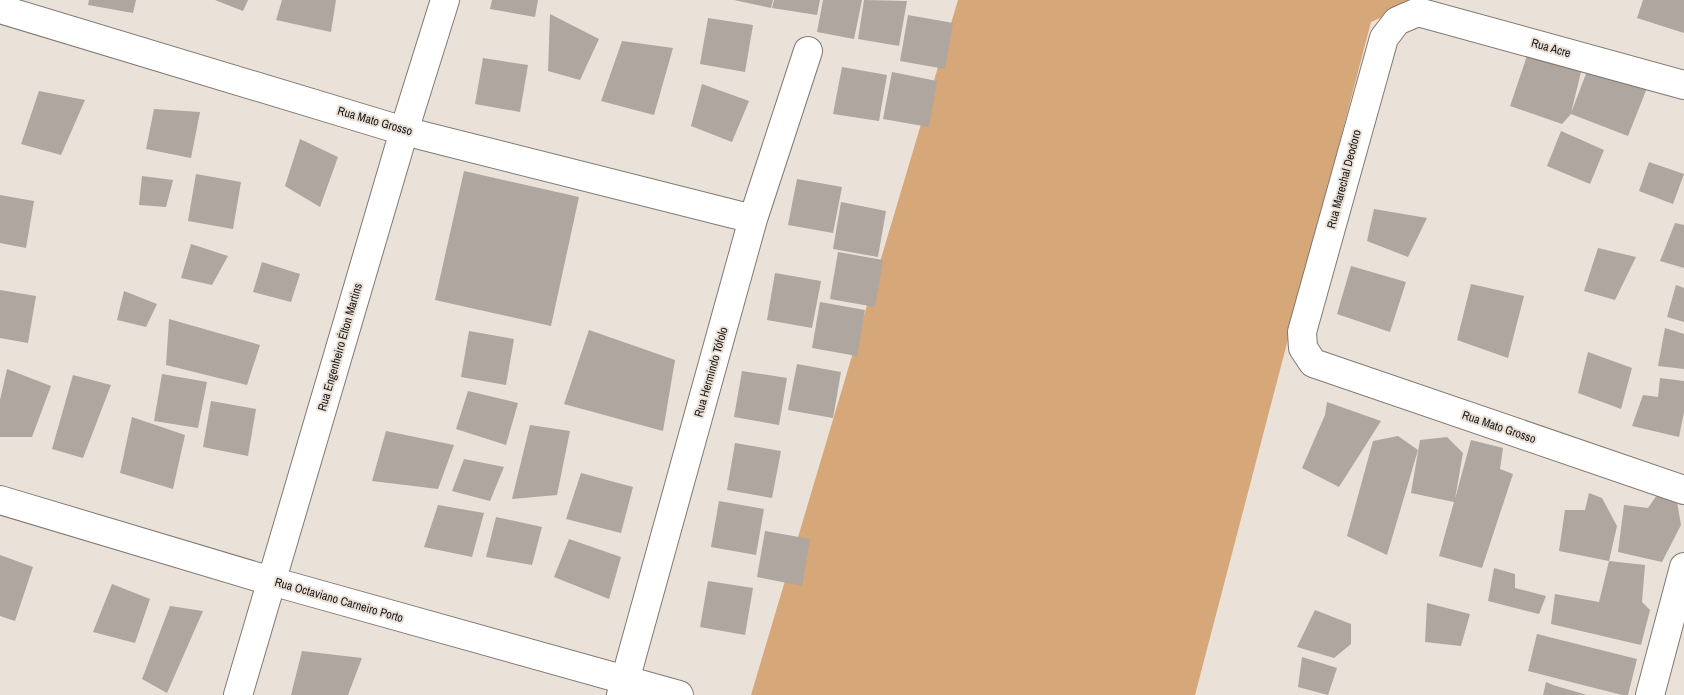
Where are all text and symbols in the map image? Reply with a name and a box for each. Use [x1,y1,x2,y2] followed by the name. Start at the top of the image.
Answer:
[1529,35,1573,61] street label: Rua Acre
[336,103,414,139] street label: Rua Mato Grosso
[1323,128,1365,230] street label: Rua Marechal Deodoro
[314,281,366,413] street label: Rua Engenheiro Élton Martins
[691,325,731,419] street label: Rua Hermindo Tófolo
[1460,407,1538,447] street label: Rua Mato Grosso
[273,574,405,626] street label: Rua Octaviano Carneiro Porto

